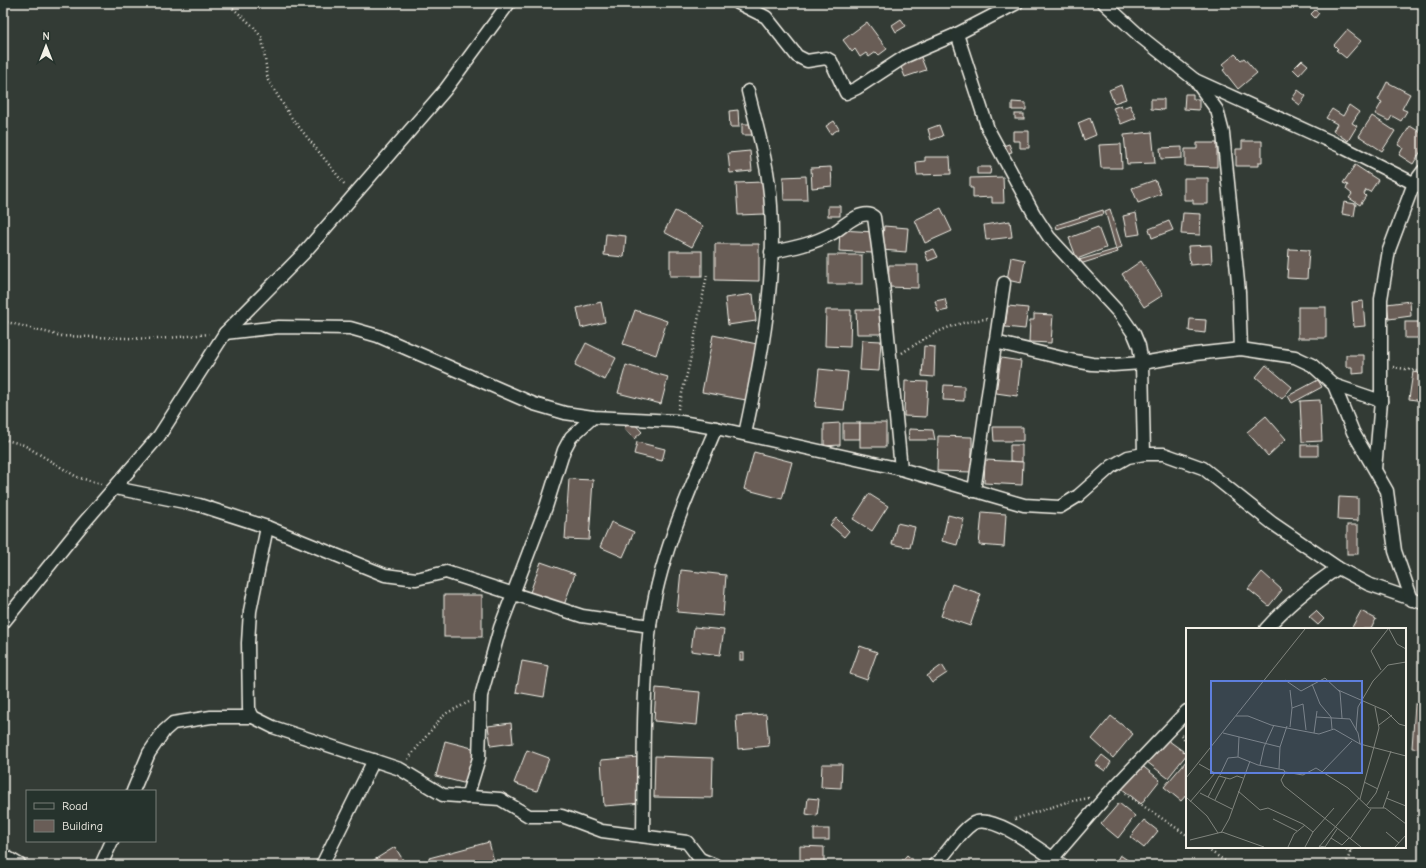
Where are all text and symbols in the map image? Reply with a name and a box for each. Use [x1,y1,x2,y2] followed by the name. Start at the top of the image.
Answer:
[26,26,66,66] north arrow
[42,30,50,43] text: N
[1186,628,1406,848] inset map
[26,790,156,842] legend
[62,799,88,813] text: Road
[62,819,103,833] text: Building

